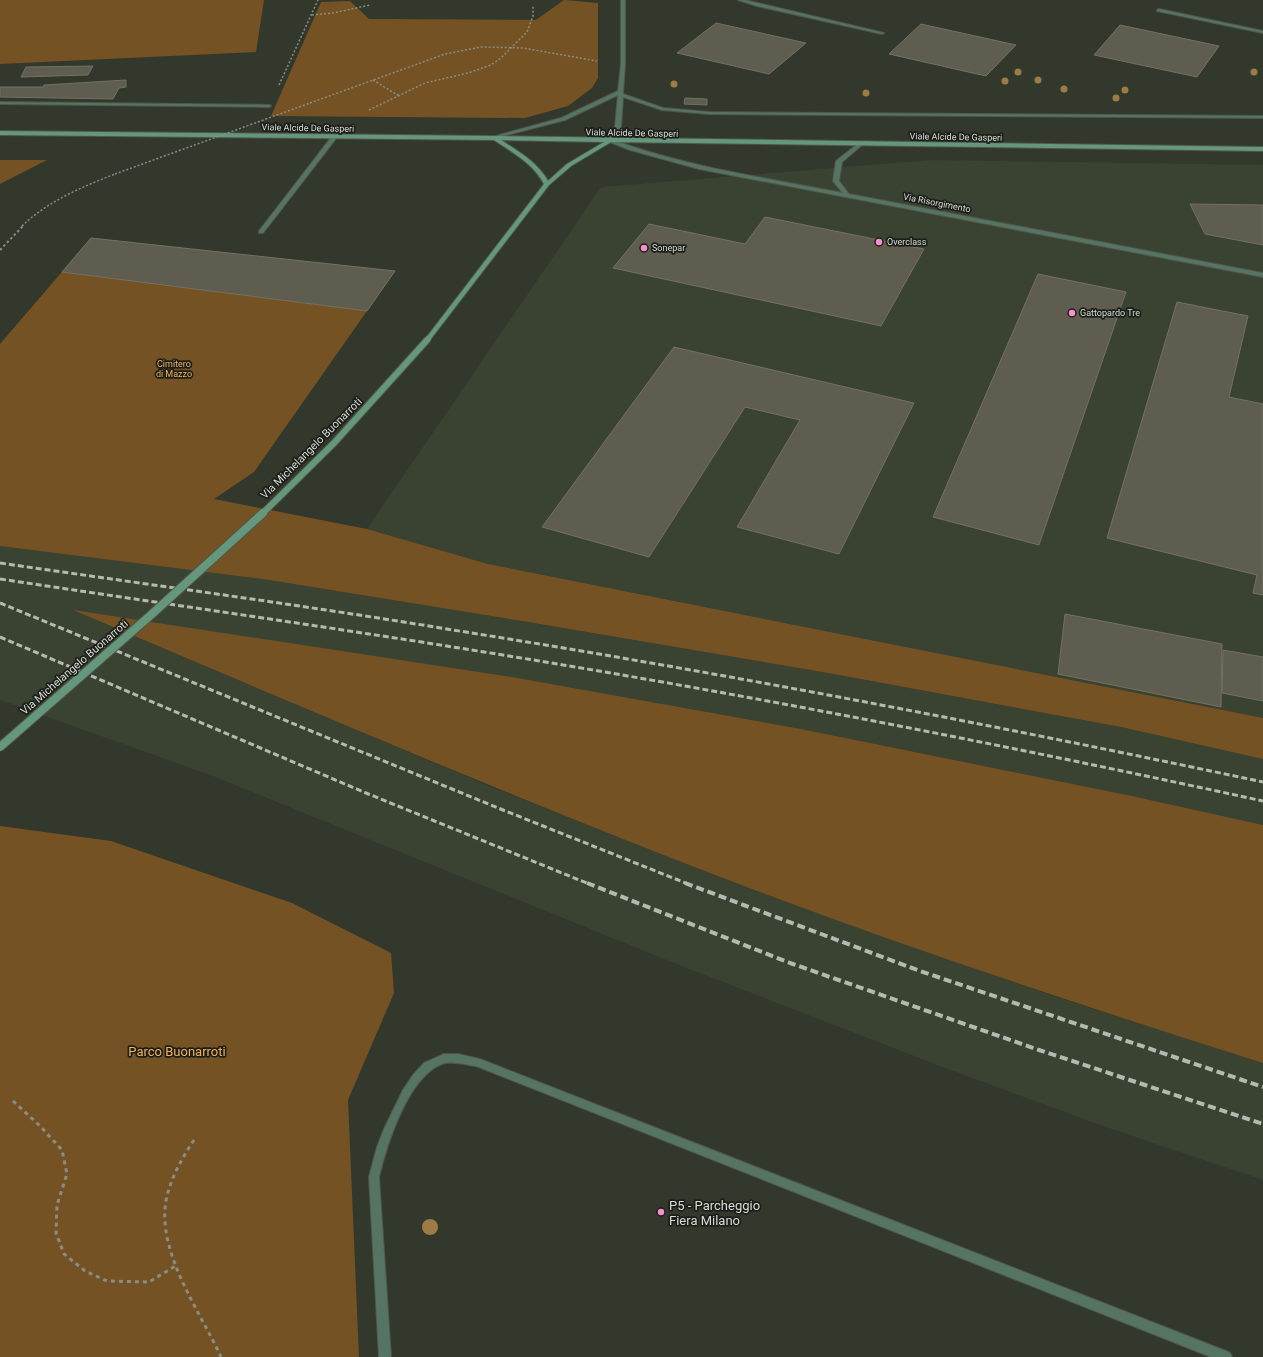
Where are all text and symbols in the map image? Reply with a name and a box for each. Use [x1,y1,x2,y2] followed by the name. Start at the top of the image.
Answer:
[262,122,354,134] street label: Viale Alcide De Gasperi
[586,127,678,139] street label: Viale Alcide De Gasperi
[910,131,1002,143] street label: Viale Alcide De Gasperi
[902,192,972,214] street label: Via Risorgimento
[874,237,884,247] marker: Overclass
[887,237,927,247] place label: Overclass
[639,243,649,253] marker: Sonepar
[652,243,685,253] place label: Sonepar
[1067,308,1077,318] marker: Gattopardo Tre
[1080,308,1140,318] place label: Gattopardo Tre
[156,359,192,379] park label: Cimitero di Mazzo
[258,395,365,502] street label: Via Michelangelo Buonarroti
[18,617,131,718] street label: Via Michelangelo Buonarroti
[128,1044,226,1059] park label: Parco Buonarroti
[669,1198,760,1228] place label: P5 - Parcheggio Fiera Milano
[656,1207,666,1217] marker: P5 - Parcheggio Fiera Milano

